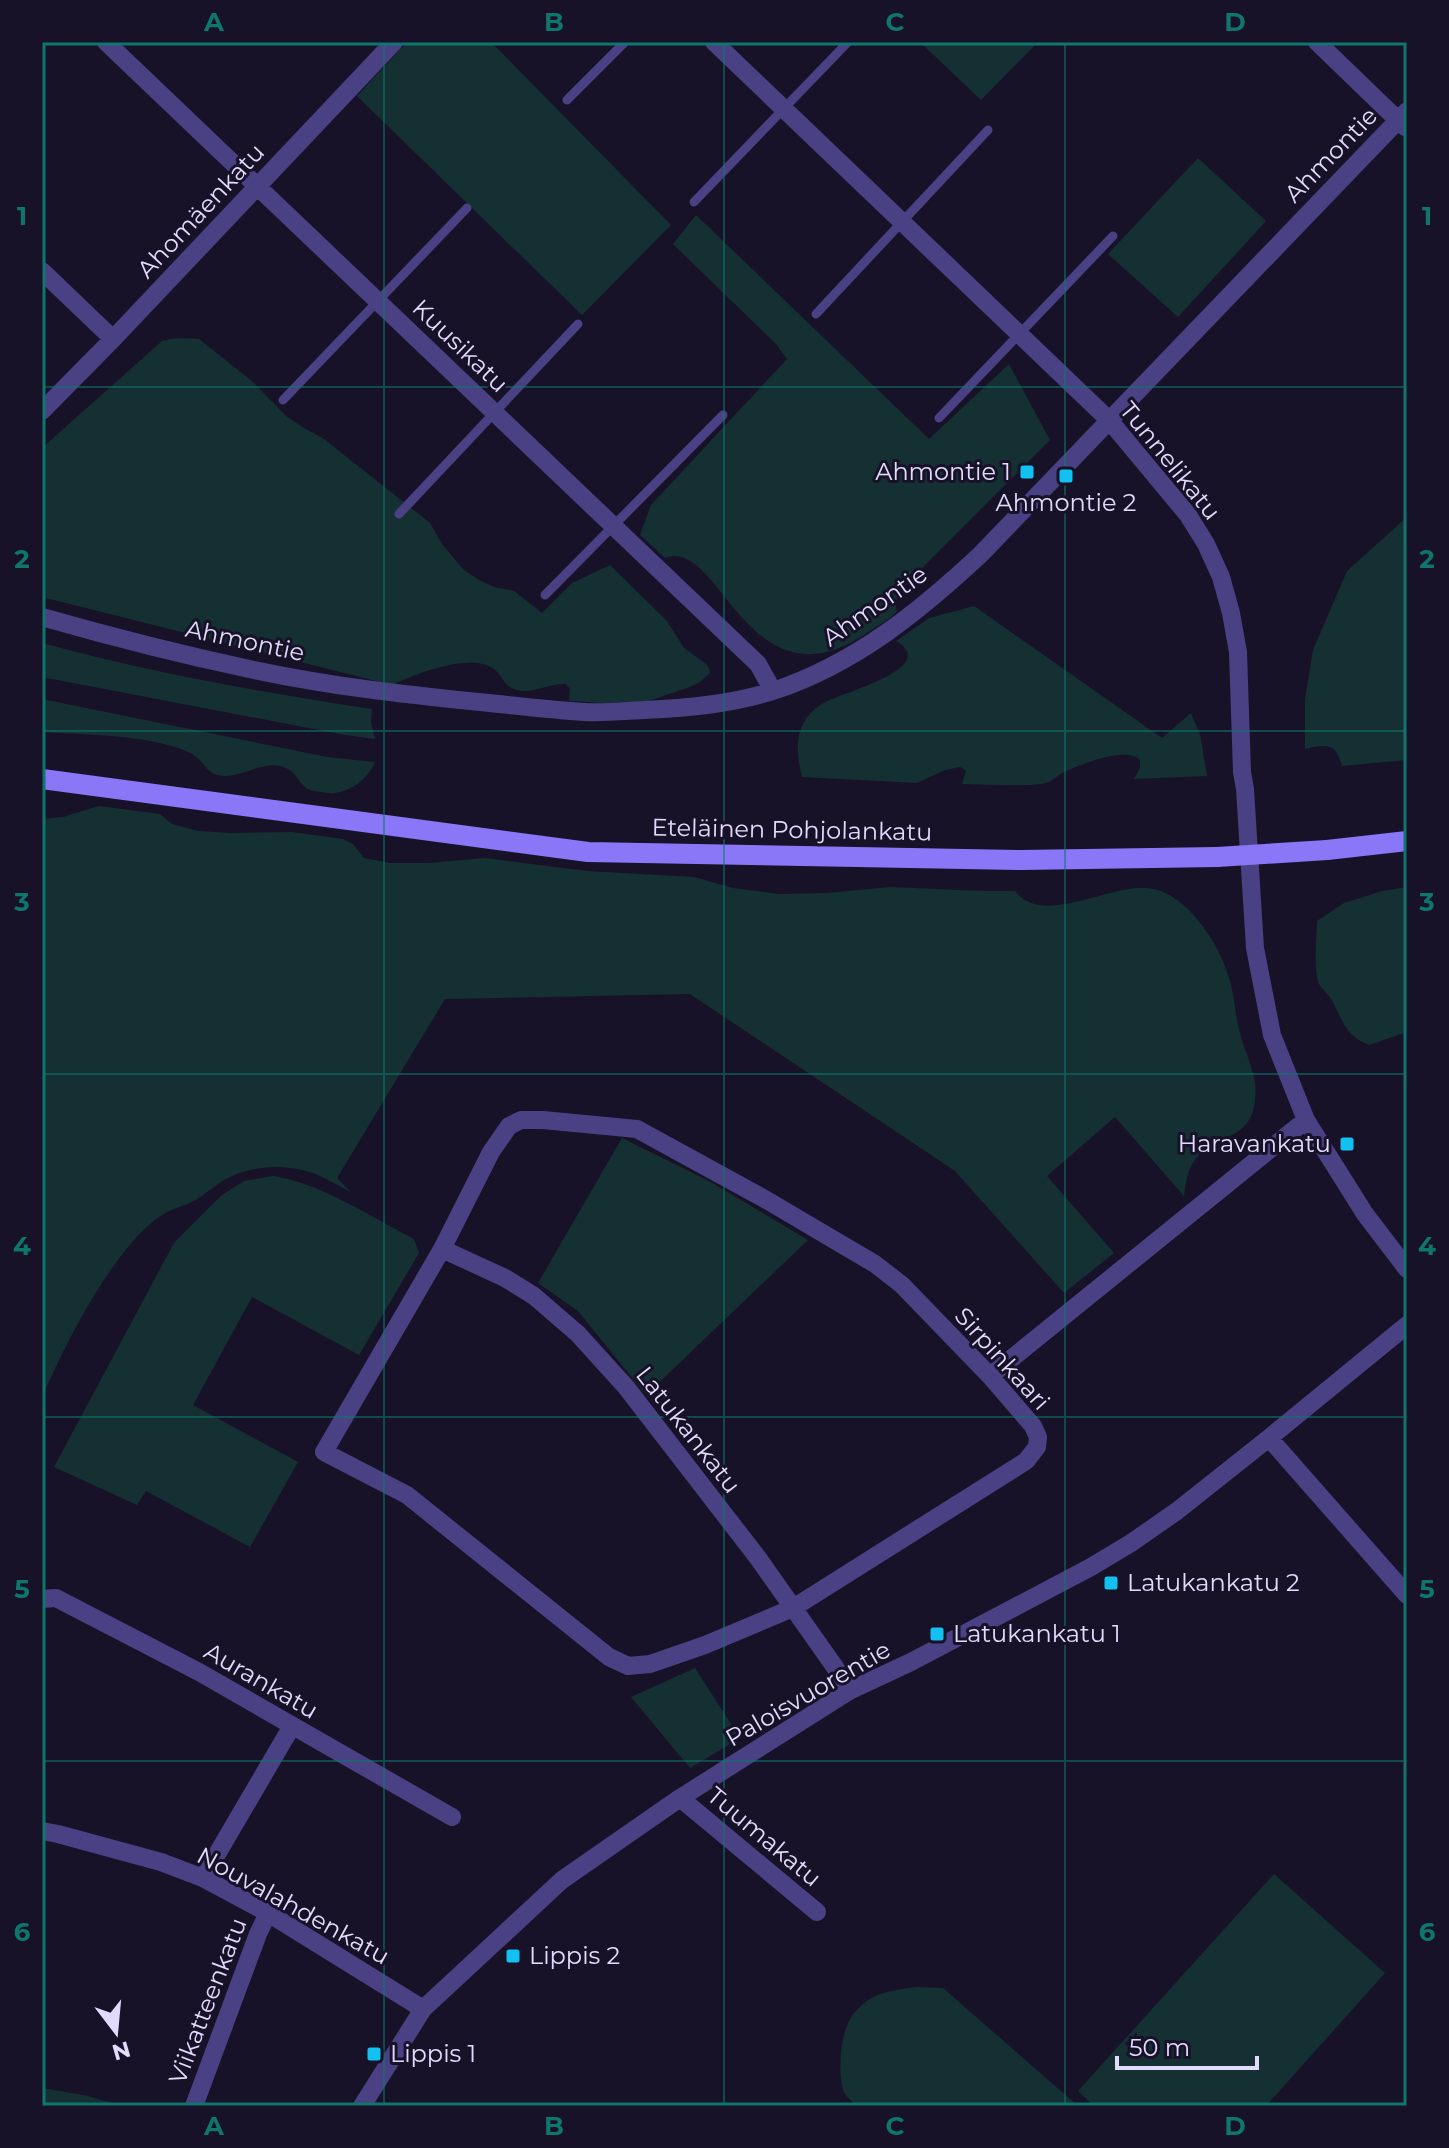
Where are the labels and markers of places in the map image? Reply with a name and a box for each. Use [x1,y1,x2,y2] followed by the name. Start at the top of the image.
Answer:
[875,457,1011,486] place label: Ahmontie 1
[1018,463,1036,481] marker: Ahmontie 1
[1057,467,1075,485] marker: Ahmontie 2
[996,488,1136,517] place label: Ahmontie 2
[1178,1129,1331,1158] place label: Haravankatu
[1338,1135,1356,1153] marker: Haravankatu
[1127,1568,1300,1597] place label: Latukankatu 2
[1102,1574,1120,1592] marker: Latukankatu 2
[953,1619,1121,1648] place label: Latukankatu 1
[928,1625,946,1643] marker: Latukankatu 1
[529,1941,620,1970] place label: Lippis 2
[504,1947,522,1965] marker: Lippis 2
[390,2039,476,2068] place label: Lippis 1
[365,2045,383,2063] marker: Lippis 1

